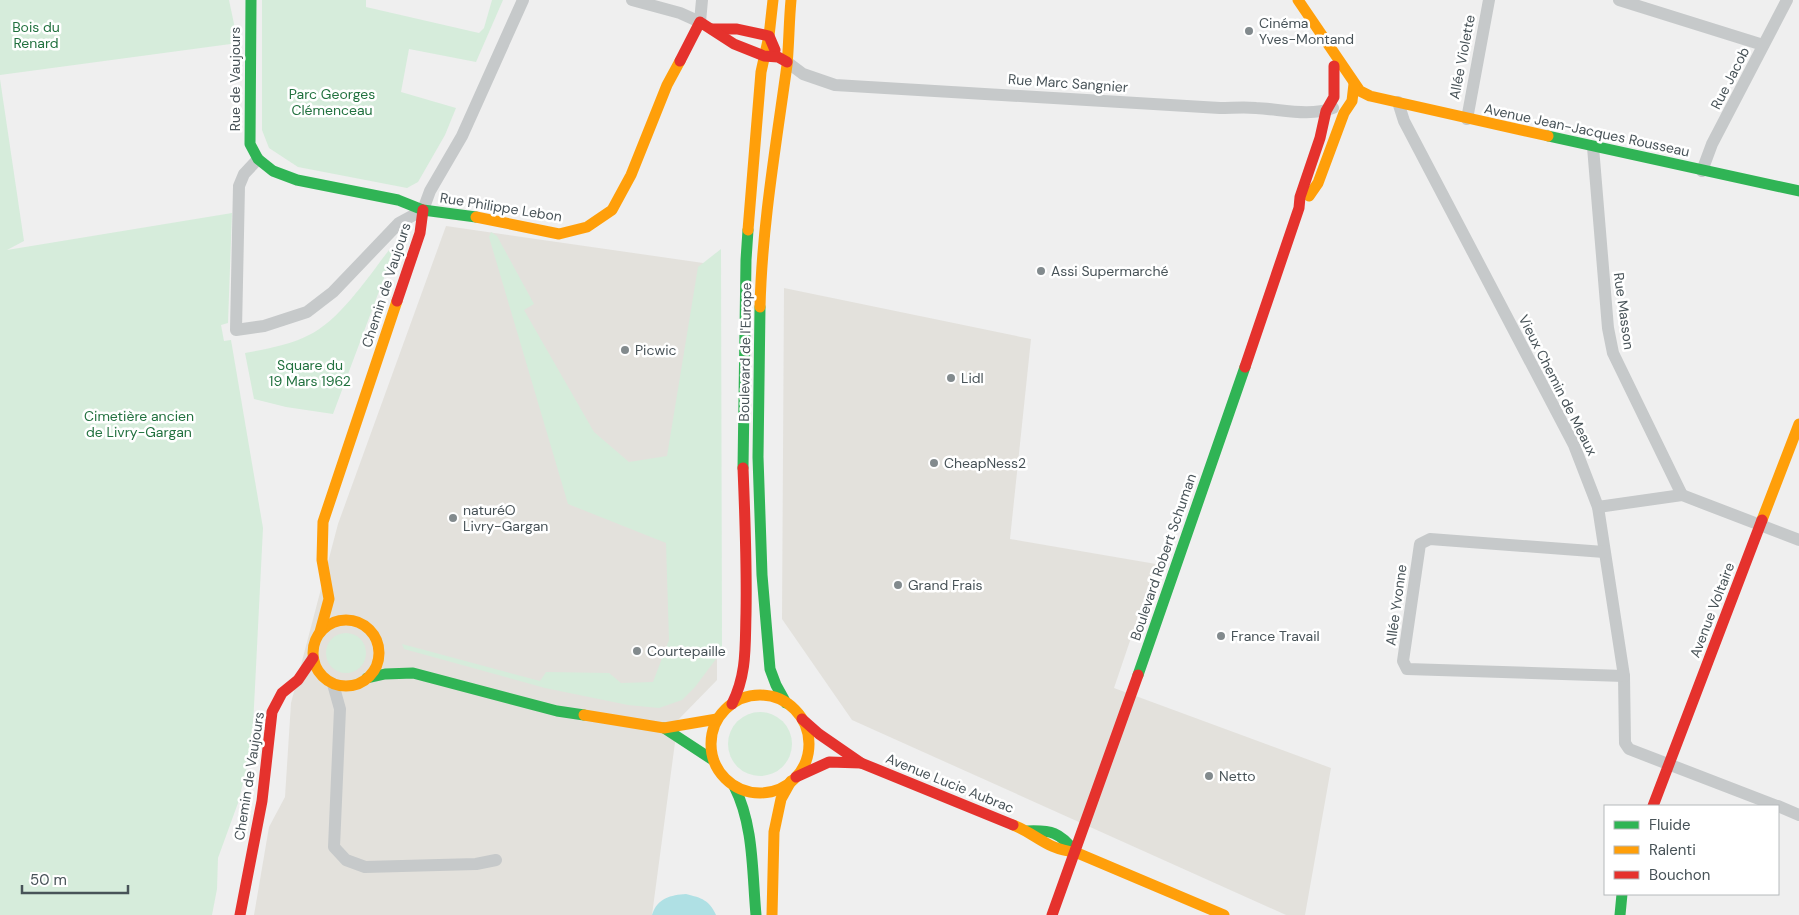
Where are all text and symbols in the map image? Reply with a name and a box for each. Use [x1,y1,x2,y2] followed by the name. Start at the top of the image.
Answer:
[1445,13,1479,101] street label: Allée Violette
[1259,14,1354,48] place label: Cinéma Yves-Montand
[12,18,60,52] park label: Bois du Renard
[1243,25,1255,37] marker: Cinéma Yves-Montand
[226,27,244,131] street label: Rue de Vaujours
[1707,44,1753,112] street label: Rue Jacob
[1007,70,1129,96] street label: Rue Marc Sangnier
[289,85,375,119] park label: Parc Georges Clémenceau
[1483,99,1691,161] street label: Avenue Jean-Jacques Rousseau
[439,188,563,226] street label: Rue Philippe Lebon
[357,220,415,350] street label: Chemin de Vaujours
[1051,262,1169,280] place label: Assi Supermarché
[1035,265,1047,277] marker: Assi Supermarché
[1610,271,1638,351] street label: Rue Masson
[735,282,755,422] street label: Boulevard de l'Europe
[1515,312,1601,459] street label: Vieux Chemin de Meaux
[635,341,677,359] place label: Picwic
[619,344,631,356] marker: Picwic
[269,356,351,390] park label: Square du 19 Mars 1962
[961,369,984,387] place label: Lidl
[945,372,957,384] marker: Lidl
[84,407,194,441] park label: Cimetière ancien de Livry-Gargan
[944,454,1026,472] place label: CheapNess2
[928,457,940,469] marker: CheapNess2
[1126,471,1200,643] street label: Boulevard Robert Schuman
[463,501,548,535] place label: naturéO Livry-Gargan
[447,512,459,524] marker: naturéO Livry-Gargan
[1686,560,1738,660] street label: Avenue Voltaire
[1381,563,1411,647] street label: Allée Yvonne
[908,576,983,594] place label: Grand Frais
[892,579,904,591] marker: Grand Frais
[1231,627,1320,645] place label: France Travail
[1215,630,1227,642] marker: France Travail
[647,642,726,660] place label: Courtepaille
[631,645,643,657] marker: Courtepaille
[230,710,268,842] street label: Chemin de Vaujours
[883,749,1017,817] street label: Avenue Lucie Aubrac
[1219,767,1255,785] place label: Netto
[1203,770,1215,782] marker: Netto
[1604,805,1779,895] legend
[1649,815,1691,835] text: Fluide
[1649,840,1696,860] text: Ralenti
[22,862,129,894] scale bar
[1649,865,1710,885] text: Bouchon
[30,870,67,890] text: 50 m

